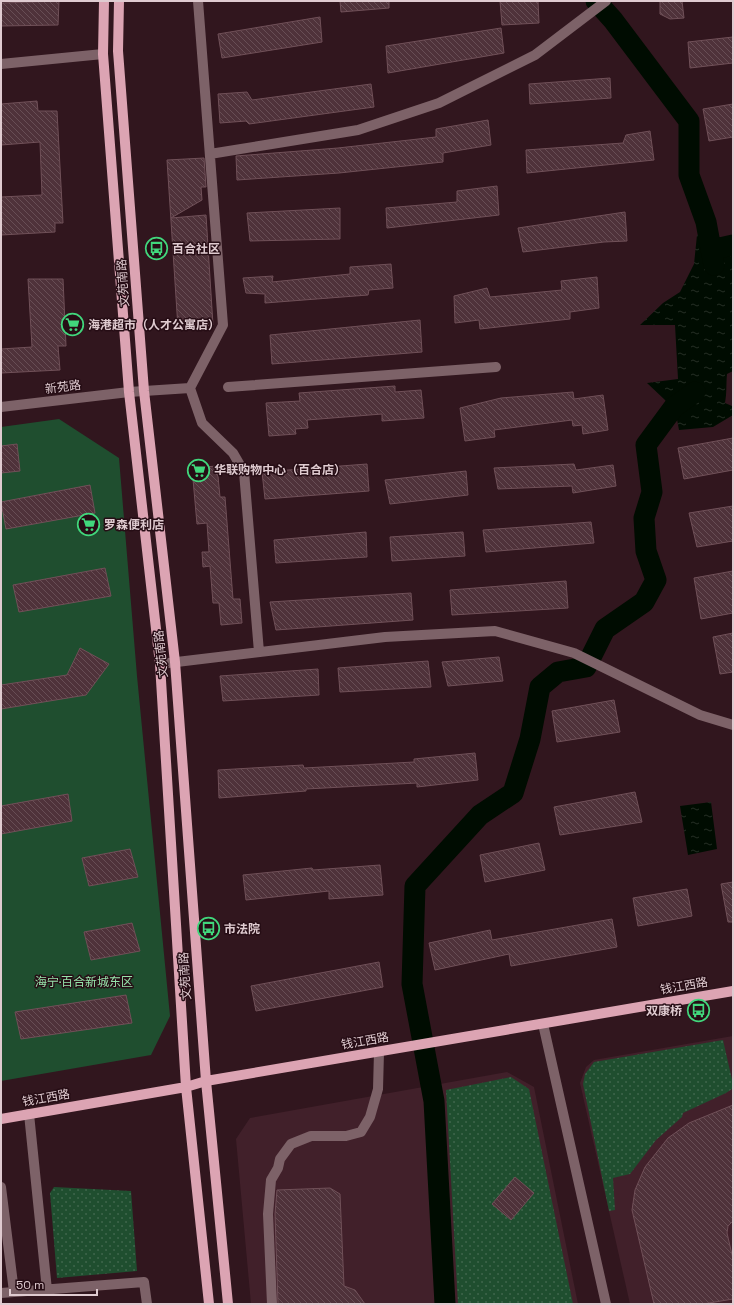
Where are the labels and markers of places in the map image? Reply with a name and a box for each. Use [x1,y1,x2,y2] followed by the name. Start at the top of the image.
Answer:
[144,236,170,262] bus stop icon: 百合社区
[172,241,220,257] place label: 百合社区
[60,312,86,338] supermarket icon: 海港超市（人才公寓店）
[88,317,220,333] place label: 海港超市（人才公寓店）
[186,457,212,483] supermarket icon: 华联购物中心（百合店）
[214,462,346,478] place label: 华联购物中心（百合店）
[76,512,102,538] supermarket icon: 罗森便利店
[104,517,164,533] place label: 罗森便利店
[196,916,222,942] bus stop icon: 市法院
[224,921,260,937] place label: 市法院
[685,998,711,1024] bus stop icon: 双康桥
[646,1003,682,1019] place label: 双康桥

